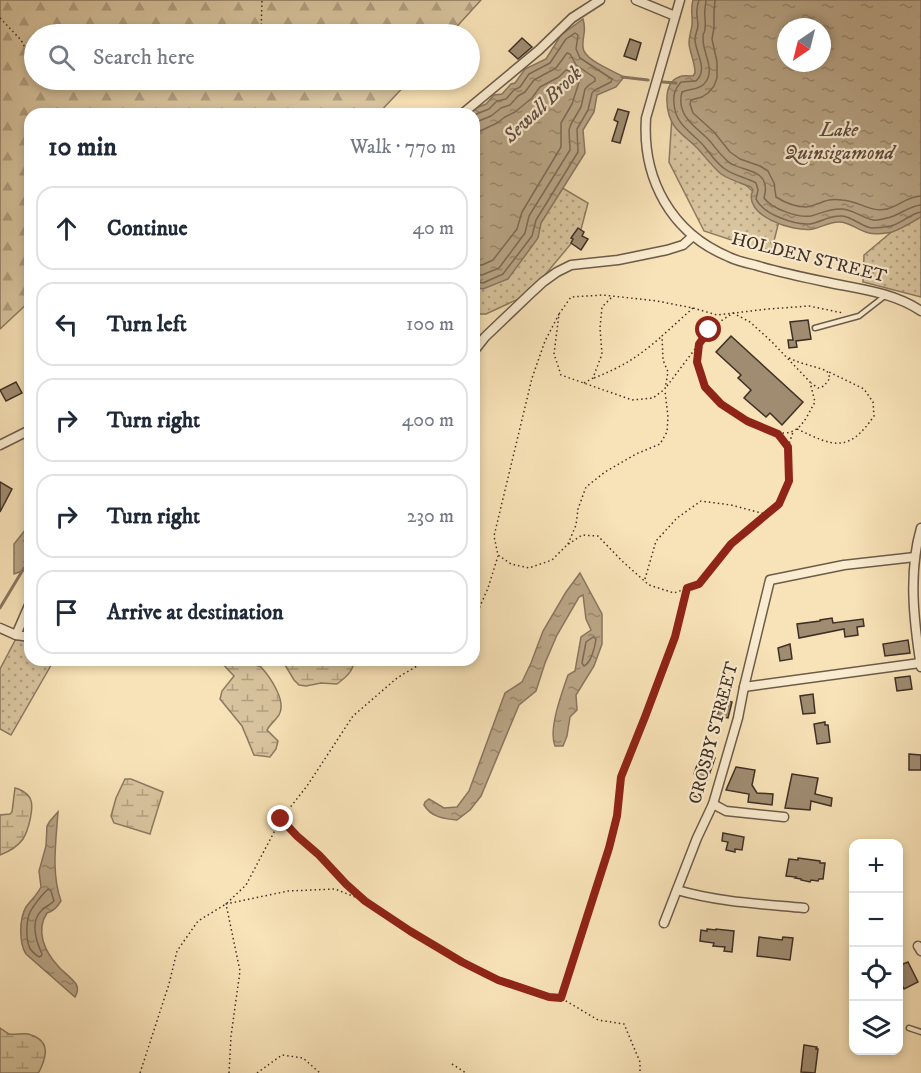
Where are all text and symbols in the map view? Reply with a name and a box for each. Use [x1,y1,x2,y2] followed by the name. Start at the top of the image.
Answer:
[777,18,831,72] north arrow
[24,24,480,90] search box
[45,41,78,74] icon: search
[93,44,195,71] text: Search here
[497,61,588,150] water label: Sewall Brook
[784,118,897,166] water label: Lake Quinsigamond
[48,131,117,164] text: 10 min
[350,135,456,160] text: Walk · 770 m
[50,212,83,245] icon: ahead
[107,215,188,242] text: Continue
[412,216,454,241] text: 40 m
[729,228,889,288] street label: HOLDEN STREET
[50,308,83,341] icon: left
[107,311,187,338] text: Turn left
[406,312,454,337] text: 100 m
[695,316,721,342] route start
[50,404,83,437] icon: right
[107,407,200,434] text: Turn right
[402,408,454,433] text: 400 m
[50,500,83,533] icon: right
[107,503,200,530] text: Turn right
[407,504,454,529] text: 230 m
[50,596,83,629] icon: arrive
[107,599,284,626] text: Arrive at destination
[684,659,744,807] street label: CROSBY STREET
[267,805,293,831] route end
[849,839,903,1055] map controls
[849,839,903,893] button: +
[849,893,903,947] button: −
[849,947,903,1001] button: locate
[849,1001,903,1055] button: layers

